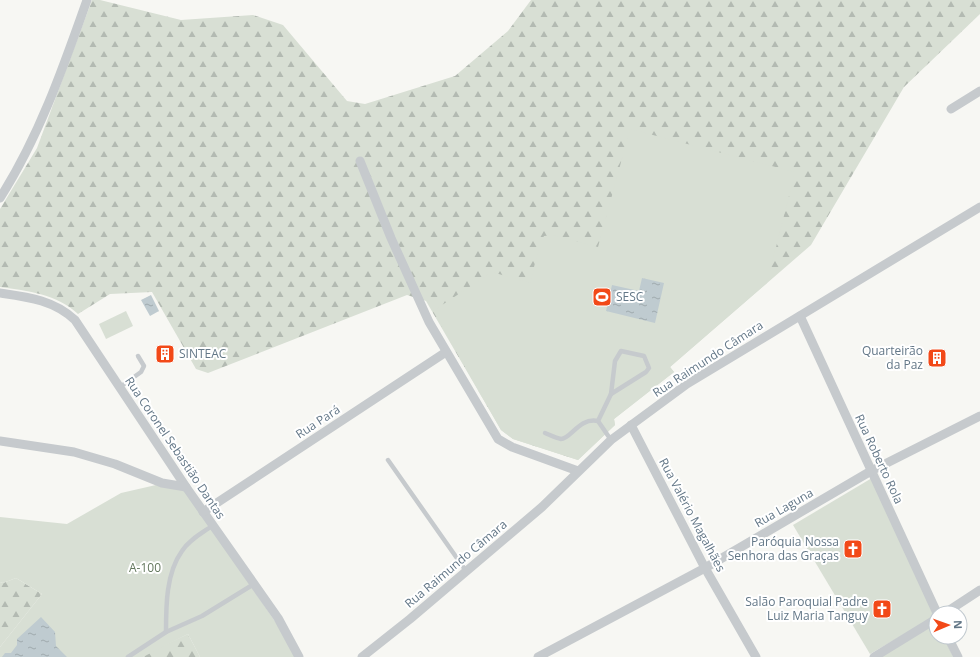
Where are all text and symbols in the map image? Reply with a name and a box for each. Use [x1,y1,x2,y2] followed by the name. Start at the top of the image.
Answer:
[591,286,613,308] sports icon: SESC
[616,288,644,305] place label: SESC
[649,316,766,401] street label: Rua Raimundo Câmara
[862,342,923,373] place label: Quarteirão da Paz
[154,343,176,365] building icon: SINTEAC
[179,345,227,362] place label: SINTEAC
[926,347,948,369] building icon: Quarteirão da Paz
[121,373,230,523] street label: Rua Coronel Sebastião Dantas
[292,401,343,442] street label: Rua Pará
[851,411,908,506] street label: Rua Roberto Rola
[655,455,730,575] street label: Rua Valério Magalhães
[751,484,816,531] street label: Rua Laguna
[401,516,510,612] street label: Rua Raimundo Câmara
[728,533,839,564] place label: Paróquia Nossa Senhora das Graças
[842,538,864,560] church icon: Paróquia Nossa Senhora das Graças
[129,559,161,576] park label: A-100
[745,593,869,624] place label: Salão Paroquial Padre Luiz Maria Tanguy
[871,598,893,620] church icon: Salão Paroquial Padre Luiz Maria Tanguy
[928,605,968,645] north arrow
[951,620,966,629] text: N

